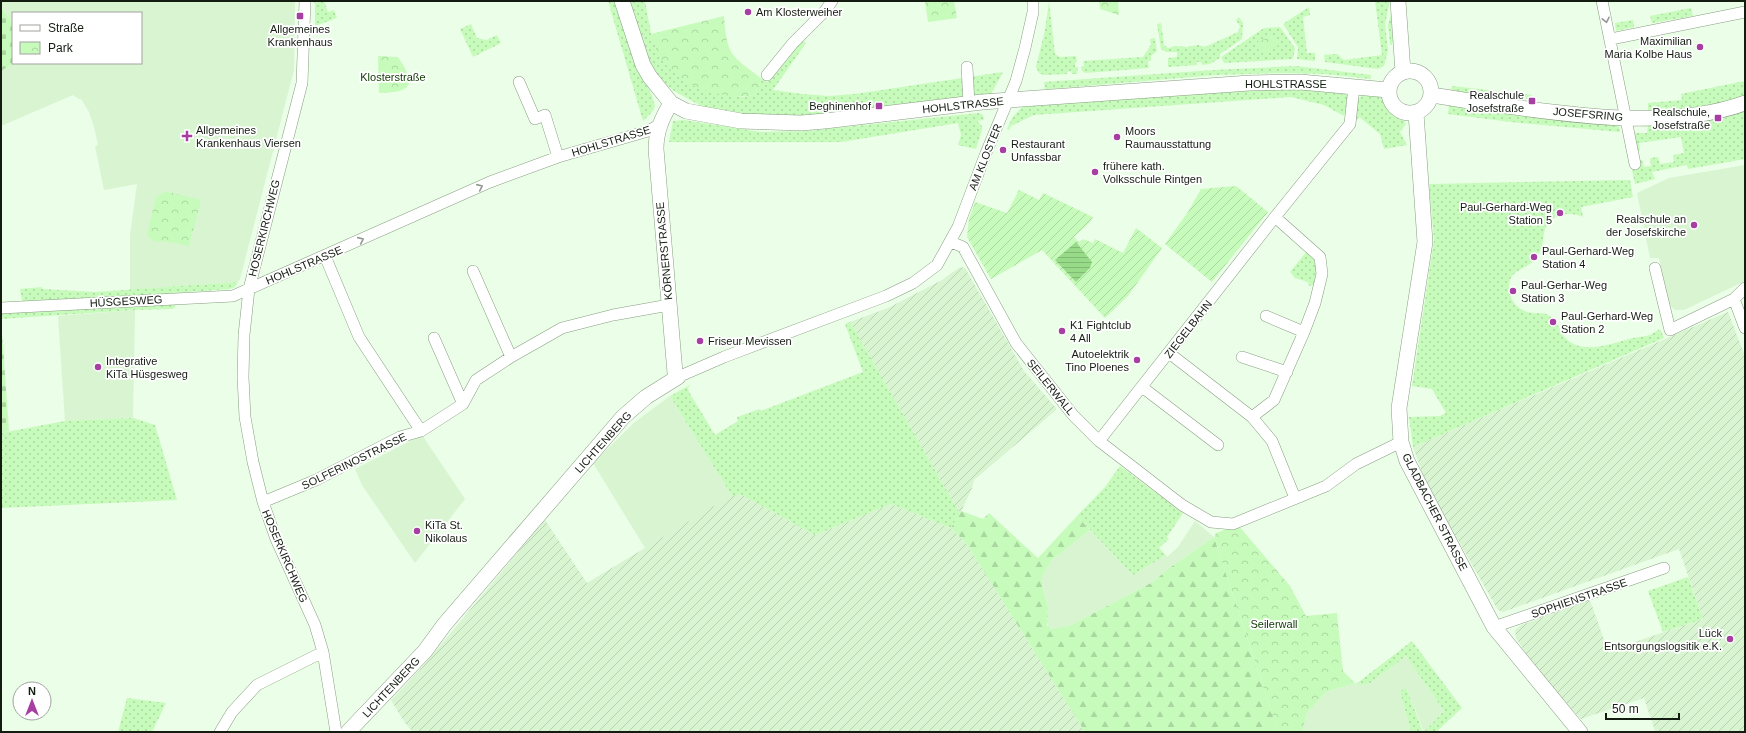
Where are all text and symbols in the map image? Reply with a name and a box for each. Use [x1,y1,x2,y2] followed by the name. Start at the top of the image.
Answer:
[756,6,843,18] place label: Am Klosterweiher
[743,7,753,17] marker: Am Klosterweiher
[295,11,305,21] marker: Allgemeines Krankenhaus
[12,12,142,64] legend
[1602,17,1610,23] one-way arrow
[48,21,84,35] text: Straße
[268,23,333,48] place label: Allgemeines Krankenhaus
[1605,35,1692,60] place label: Maximilian Maria Kolbe Haus
[48,41,74,55] text: Park
[1695,42,1705,52] marker: Maximilian Maria Kolbe Haus
[360,71,426,83] park label: Klosterstraße
[1245,78,1327,90] street label: HOHLSTRASSE
[1467,89,1524,114] place label: Realschule Josefstraße
[922,95,1004,115] street label: HOHLSTRASSE
[1527,96,1537,106] marker: Realschule Josefstraße
[809,100,872,112] place label: Beghinenhof
[874,101,884,111] marker: Beghinenhof
[1552,105,1624,123] street label: JOSEFSRING
[1653,106,1710,131] place label: Realschule, Josefstraße
[1713,113,1723,123] marker: Realschule, Josefstraße
[966,122,1004,192] street label: AM KLOSTER
[570,123,652,159] street label: HOHLSTRASSE
[196,124,301,149] place label: Allgemeines Krankenhaus Viersen
[1125,125,1211,150] place label: Moors Raumausstattung
[181,130,193,142] marker: Allgemeines Krankenhaus Viersen
[1112,132,1122,142] marker: Moors Raumausstattung
[1011,138,1065,163] place label: Restaurant Unfassbar
[998,145,1008,155] marker: Restaurant Unfassbar
[1103,160,1202,185] place label: frühere kath. Volksschule Rintgen
[1090,167,1100,177] marker: frühere kath. Volksschule Rintgen
[246,178,282,278] street label: HOSERKIRCHWEG
[476,183,483,191] one-way arrow
[654,201,674,301] street label: KÖRNERSTRASSE
[1460,201,1552,226] place label: Paul-Gerhard-Weg Station 5
[1555,208,1565,218] marker: Paul-Gerhard-Weg Station 5
[1606,213,1686,238] place label: Realschule an der Josefskirche
[1689,220,1699,230] marker: Realschule an der Josefskirche
[357,237,365,245] one-way arrow
[264,243,344,287] street label: HOHLSTRASSE
[1542,245,1634,270] place label: Paul-Gerhard-Weg Station 4
[1529,252,1539,262] marker: Paul-Gerhard-Weg Station 4
[1521,279,1607,304] place label: Paul-Gerhar-Weg Station 3
[1508,286,1518,296] marker: Paul-Gerhar-Weg Station 3
[89,293,163,309] street label: HÜSGESWEG
[1162,298,1214,360] street label: ZIEGELBAHN
[1561,310,1653,335] place label: Paul-Gerhard-Weg Station 2
[1548,317,1558,327] marker: Paul-Gerhard-Weg Station 2
[1070,319,1131,344] place label: K1 Fightclub 4 All
[1057,326,1067,336] marker: K1 Fightclub 4 All
[708,335,792,347] place label: Friseur Mevissen
[695,336,705,346] marker: Friseur Mevissen
[1065,348,1129,373] place label: Autoelektrik Tino Ploenes
[106,355,188,380] place label: Integrative KiTa Hüsgesweg
[1132,355,1142,365] marker: Autoelektrik Tino Ploenes
[1025,357,1077,417] street label: SEILERWALL
[93,362,103,372] marker: Integrative KiTa Hüsgesweg
[572,409,634,475] street label: LICHTENBERG
[300,430,408,492] street label: SOLFERINOSTRASSE
[1400,451,1470,573] street label: GLADBACHER STRASSE
[260,508,310,604] street label: HOSERKIRCHWEG
[425,519,468,544] place label: KiTa St. Nikolaus
[412,526,422,536] marker: KiTa St. Nikolaus
[1529,576,1629,620] street label: SOPHIENSTRASSE
[1250,618,1298,630] park label: Seilerwall
[1604,627,1722,652] place label: Lück Entsorgungslogsitik e.K.
[1725,634,1735,644] marker: Lück Entsorgungslogsitik e.K.
[360,654,422,720] street label: LICHTENBERG
[12,681,52,721] north arrow
[28,685,36,697] text: N
[1606,695,1679,721] scale bar
[1612,702,1639,716] text: 50 m

